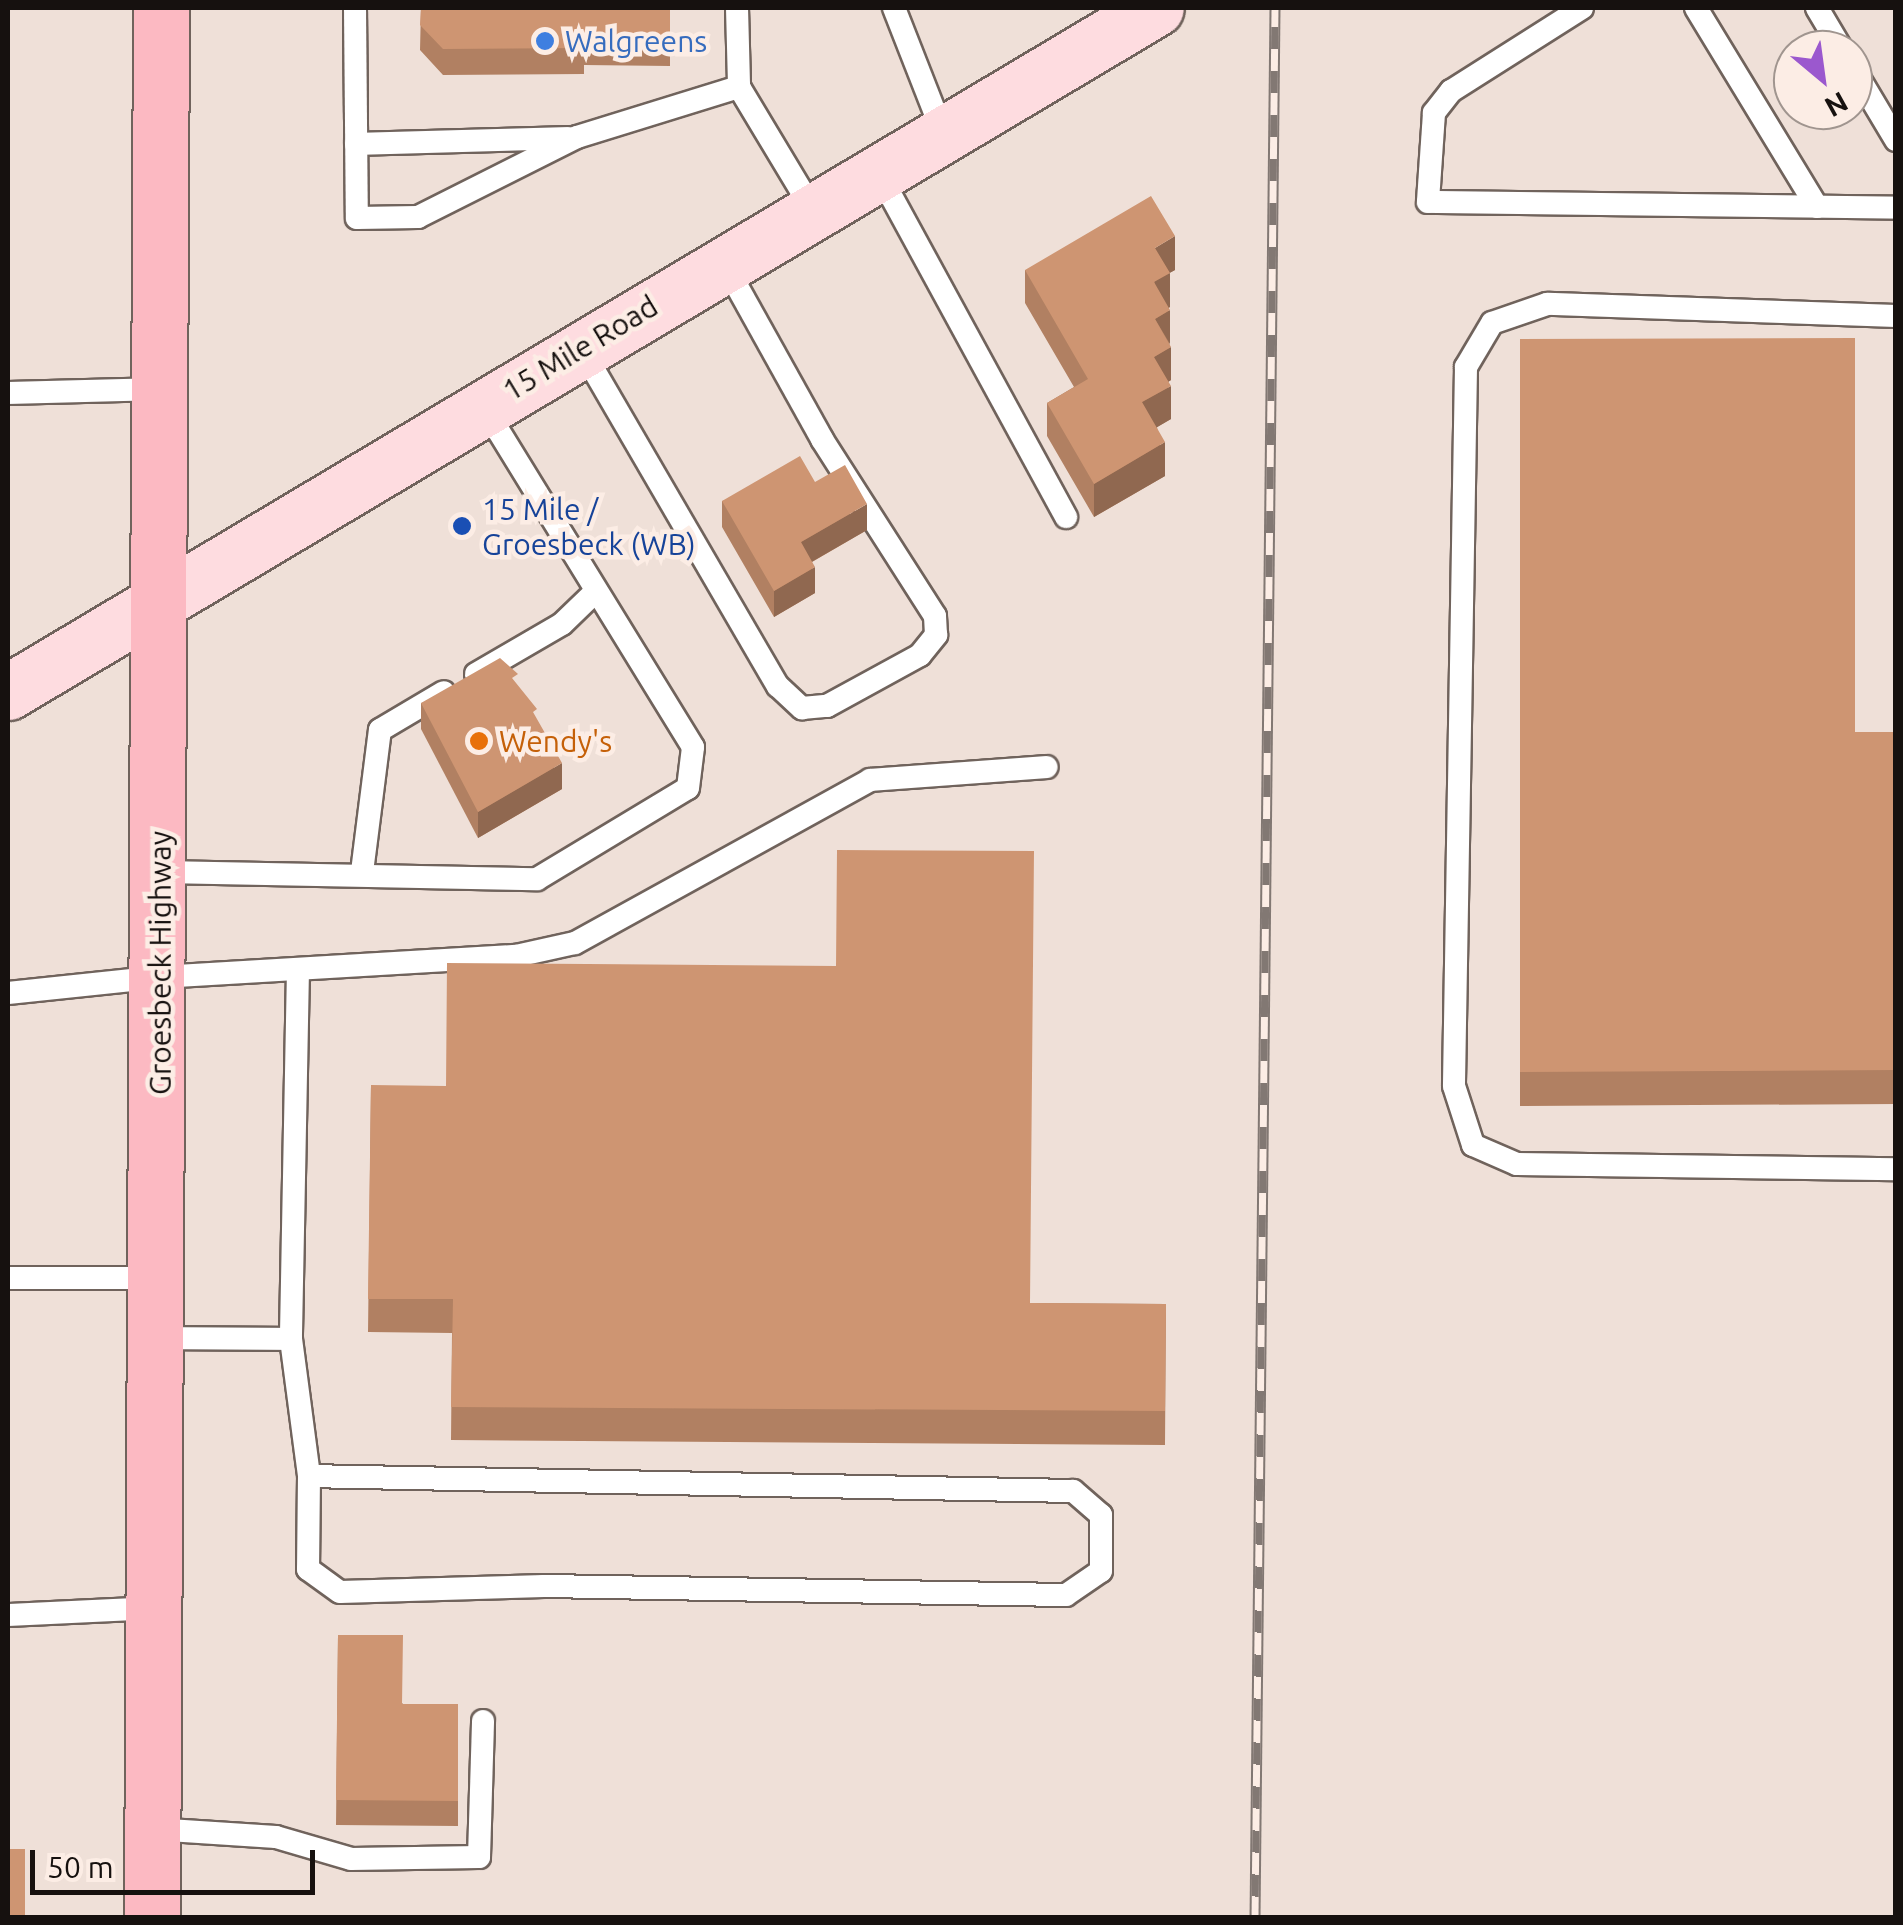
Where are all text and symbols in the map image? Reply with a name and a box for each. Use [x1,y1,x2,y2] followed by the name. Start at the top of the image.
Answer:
[565,23,707,59] place label: Walgreens
[534,30,556,52] marker: Walgreens
[1773,30,1873,130] north arrow
[1820,86,1853,124] text: N
[496,288,664,408] street label: 15 Mile Road
[482,491,696,562] place label: 15 Mile / Groesbeck (WB)
[451,515,473,537] marker: 15 Mile / Groesbeck (WB)
[499,723,612,759] place label: Wendy's
[468,730,490,752] marker: Wendy's
[142,831,178,1095] street label: Groesbeck Highway
[35,1830,320,1892] scale bar
[47,1850,114,1884] text: 50 m

